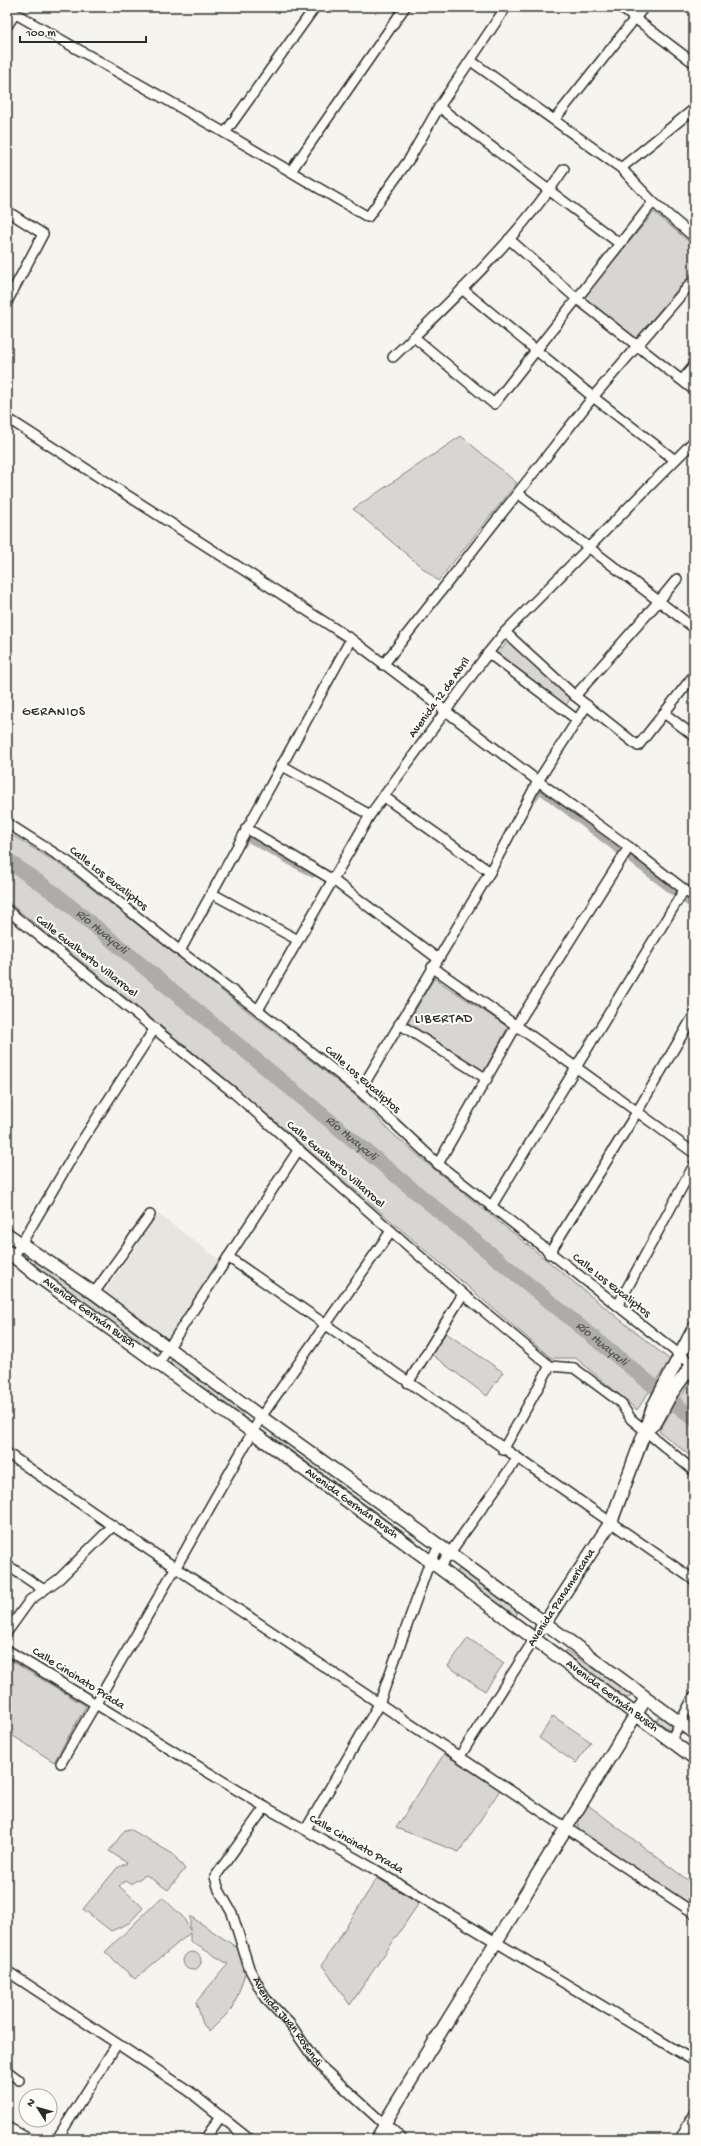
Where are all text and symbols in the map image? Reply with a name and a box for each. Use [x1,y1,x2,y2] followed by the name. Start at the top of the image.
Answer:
[20,18,146,44] scale bar
[25,27,56,41] text: 100 m
[406,655,474,741] street label: Avenida 12 de Abril
[22,705,86,720] district label: GERANIOS
[66,844,151,914] street label: Calle Los Eucaliptos
[73,906,132,959] water label: Río Huayculi
[32,913,140,1001] street label: Calle Gualberto Villarroel
[415,1012,473,1027] district label: LIBERTAD
[321,1043,403,1117] street label: Calle Los Eucaliptos
[322,1113,382,1166] water label: Río Huayculi
[283,1119,387,1212] street label: Calle Gualberto Villarroel
[569,1251,654,1321] street label: Calle Los Eucaliptos
[39,1275,139,1352] street label: Avenida Germán Busch
[573,1318,633,1371] water label: Río Huayculi
[302,1465,401,1543] street label: Avenida Germán Busch
[525,1546,599,1649] street label: Avenida Panamericana
[29,1645,127,1713] street label: Calle Cincinato Prada
[562,1657,661,1736] street label: Avenida Germán Busch
[306,1812,406,1878] street label: Calle Cincinato Prada
[248,1975,325,2071] street label: Avenida Juan Rosendi
[18,2088,58,2128] north arrow
[25,2097,39,2110] text: N

